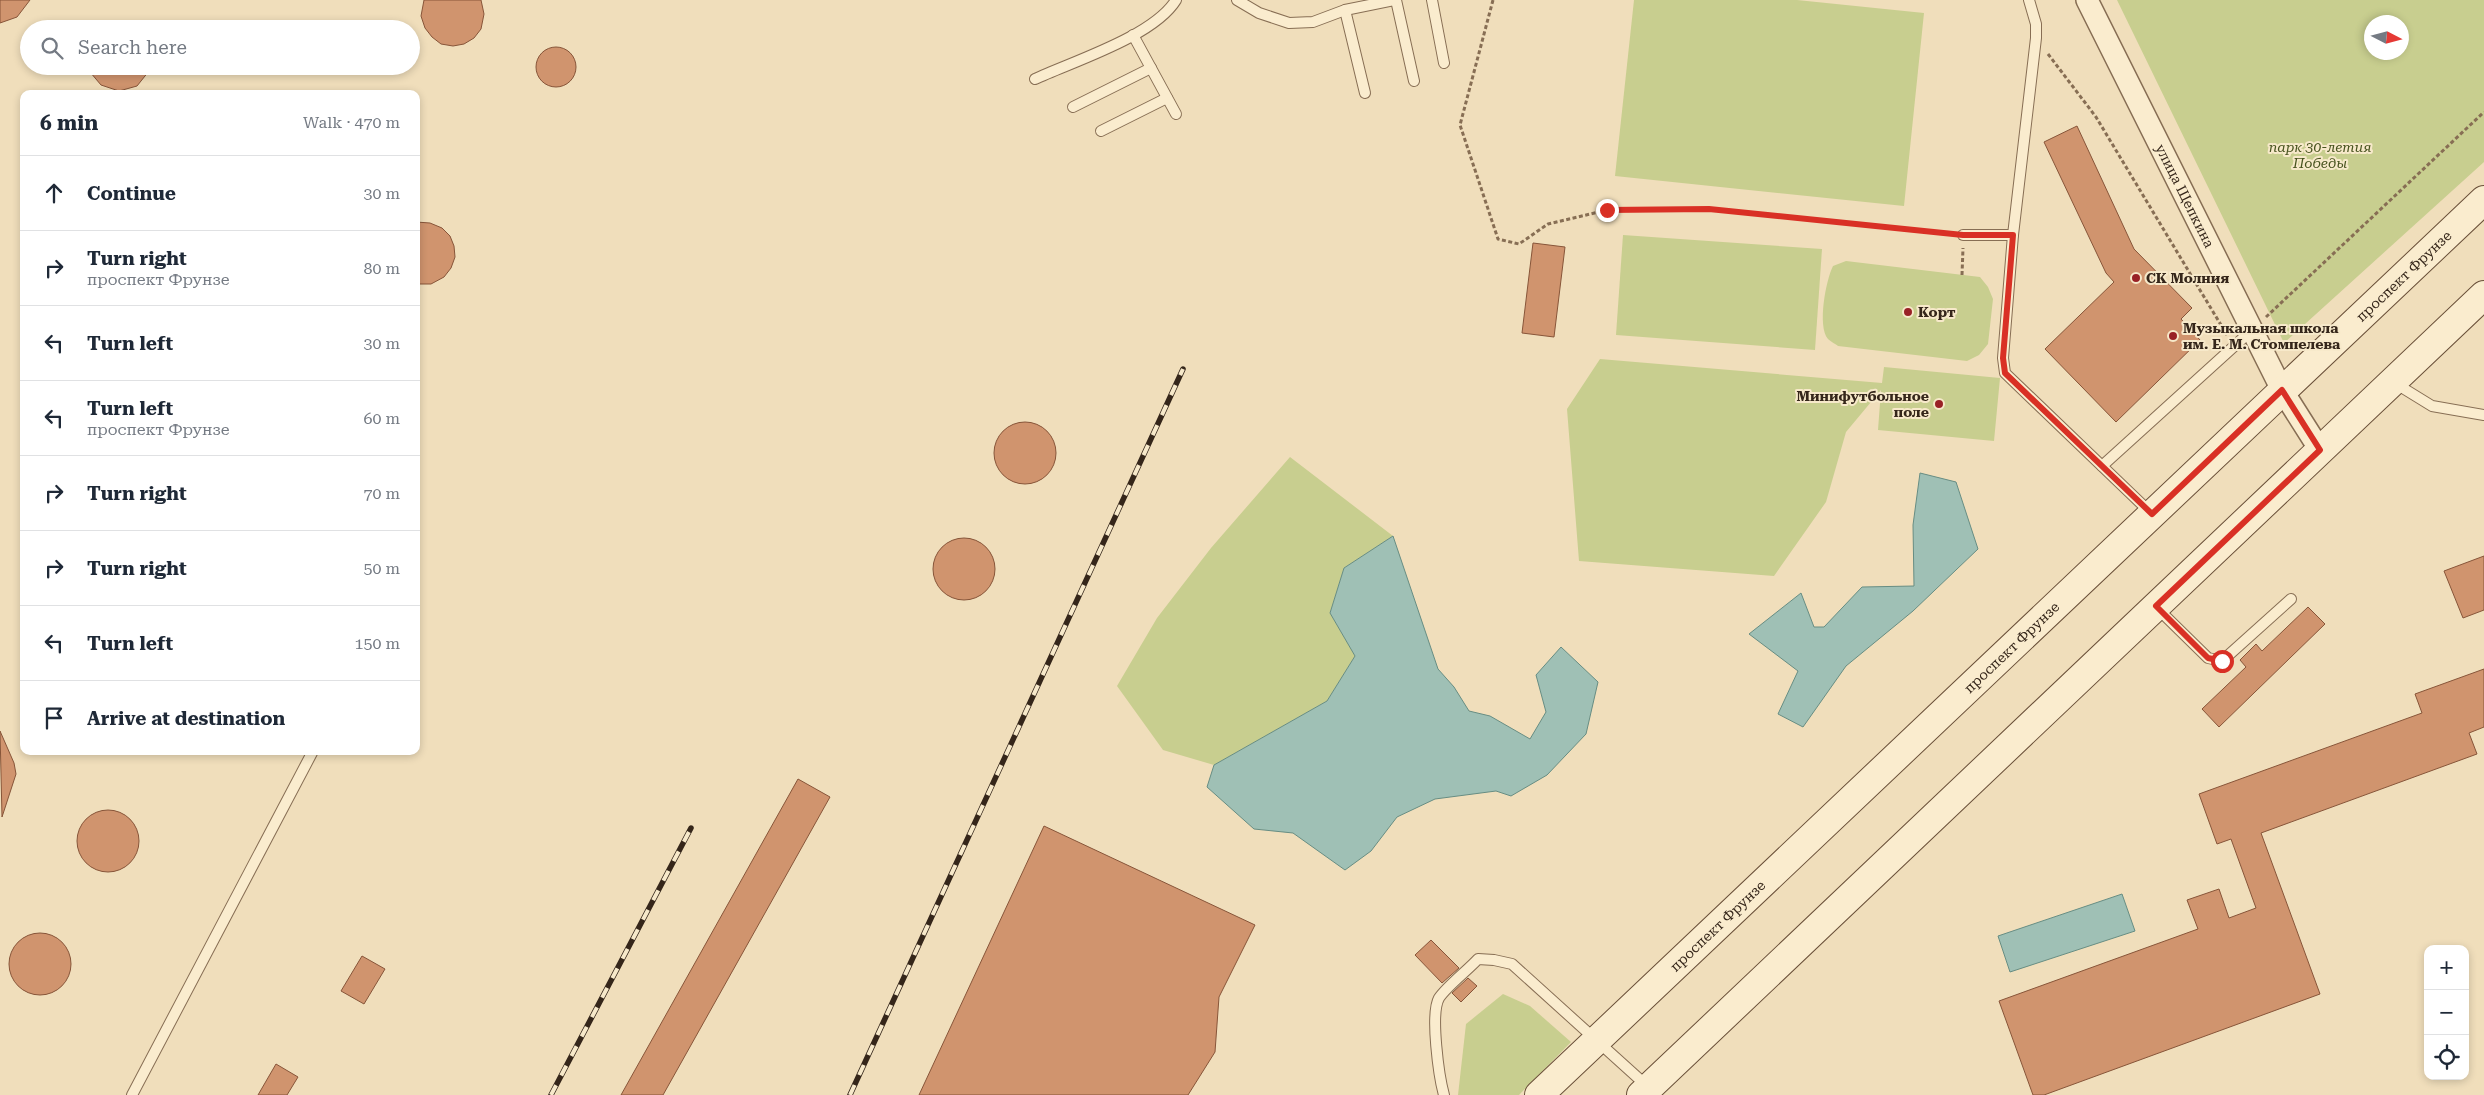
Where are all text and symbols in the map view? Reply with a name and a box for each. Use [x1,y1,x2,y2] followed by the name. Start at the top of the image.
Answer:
[2364,15,2409,60] north arrow
[20,20,420,75] search box
[38,34,66,62] icon: search
[78,36,187,59] text: Search here
[40,111,98,135] text: 6 min
[303,113,400,132] text: Walk · 470 m
[2269,139,2371,171] park label: парк 30-летия Победы
[2152,141,2218,251] street label: улица Щепкина
[40,179,68,207] icon: ahead
[87,182,176,205] text: Continue
[363,184,400,203] text: 30 m
[1596,199,1619,222] route end
[2353,227,2455,325] street label: проспект Фрунзе
[87,247,187,270] text: Turn right
[40,254,68,282] icon: right
[363,259,400,278] text: 80 m
[87,270,230,289] text: проспект Фрунзе
[2146,270,2229,286] place label: СК Молния
[2130,272,2142,284] marker: СК Молния
[1918,304,1956,320] place label: Корт
[1902,306,1914,318] marker: Корт
[2183,320,2341,352] place label: Музыкальная школа им. Е. М. Стомпелева
[40,329,68,357] icon: left
[2167,330,2179,342] marker: Музыкальная школа им. Е. М. Стомпелева
[87,332,173,355] text: Turn left
[363,334,400,353] text: 30 m
[1796,388,1929,420] place label: Минифутбольное поле
[87,397,173,420] text: Turn left
[1933,398,1945,410] marker: Минифутбольное поле
[40,404,68,432] icon: left
[363,409,400,428] text: 60 m
[87,420,230,439] text: проспект Фрунзе
[40,479,68,507] icon: right
[87,482,187,505] text: Turn right
[363,484,400,503] text: 70 m
[40,554,68,582] icon: right
[87,557,187,580] text: Turn right
[363,559,400,578] text: 50 m
[1961,598,2063,696] street label: проспект Фрунзе
[40,629,68,657] icon: left
[87,632,173,655] text: Turn left
[354,634,400,653] text: 150 m
[2211,650,2234,673] route start
[40,704,68,732] icon: arrive
[87,707,285,730] text: Arrive at destination
[1667,877,1769,975] street label: проспект Фрунзе
[2424,945,2469,1080] map controls
[2424,945,2469,990] button: +
[2424,990,2469,1035] button: −
[2424,1035,2469,1080] button: locate

